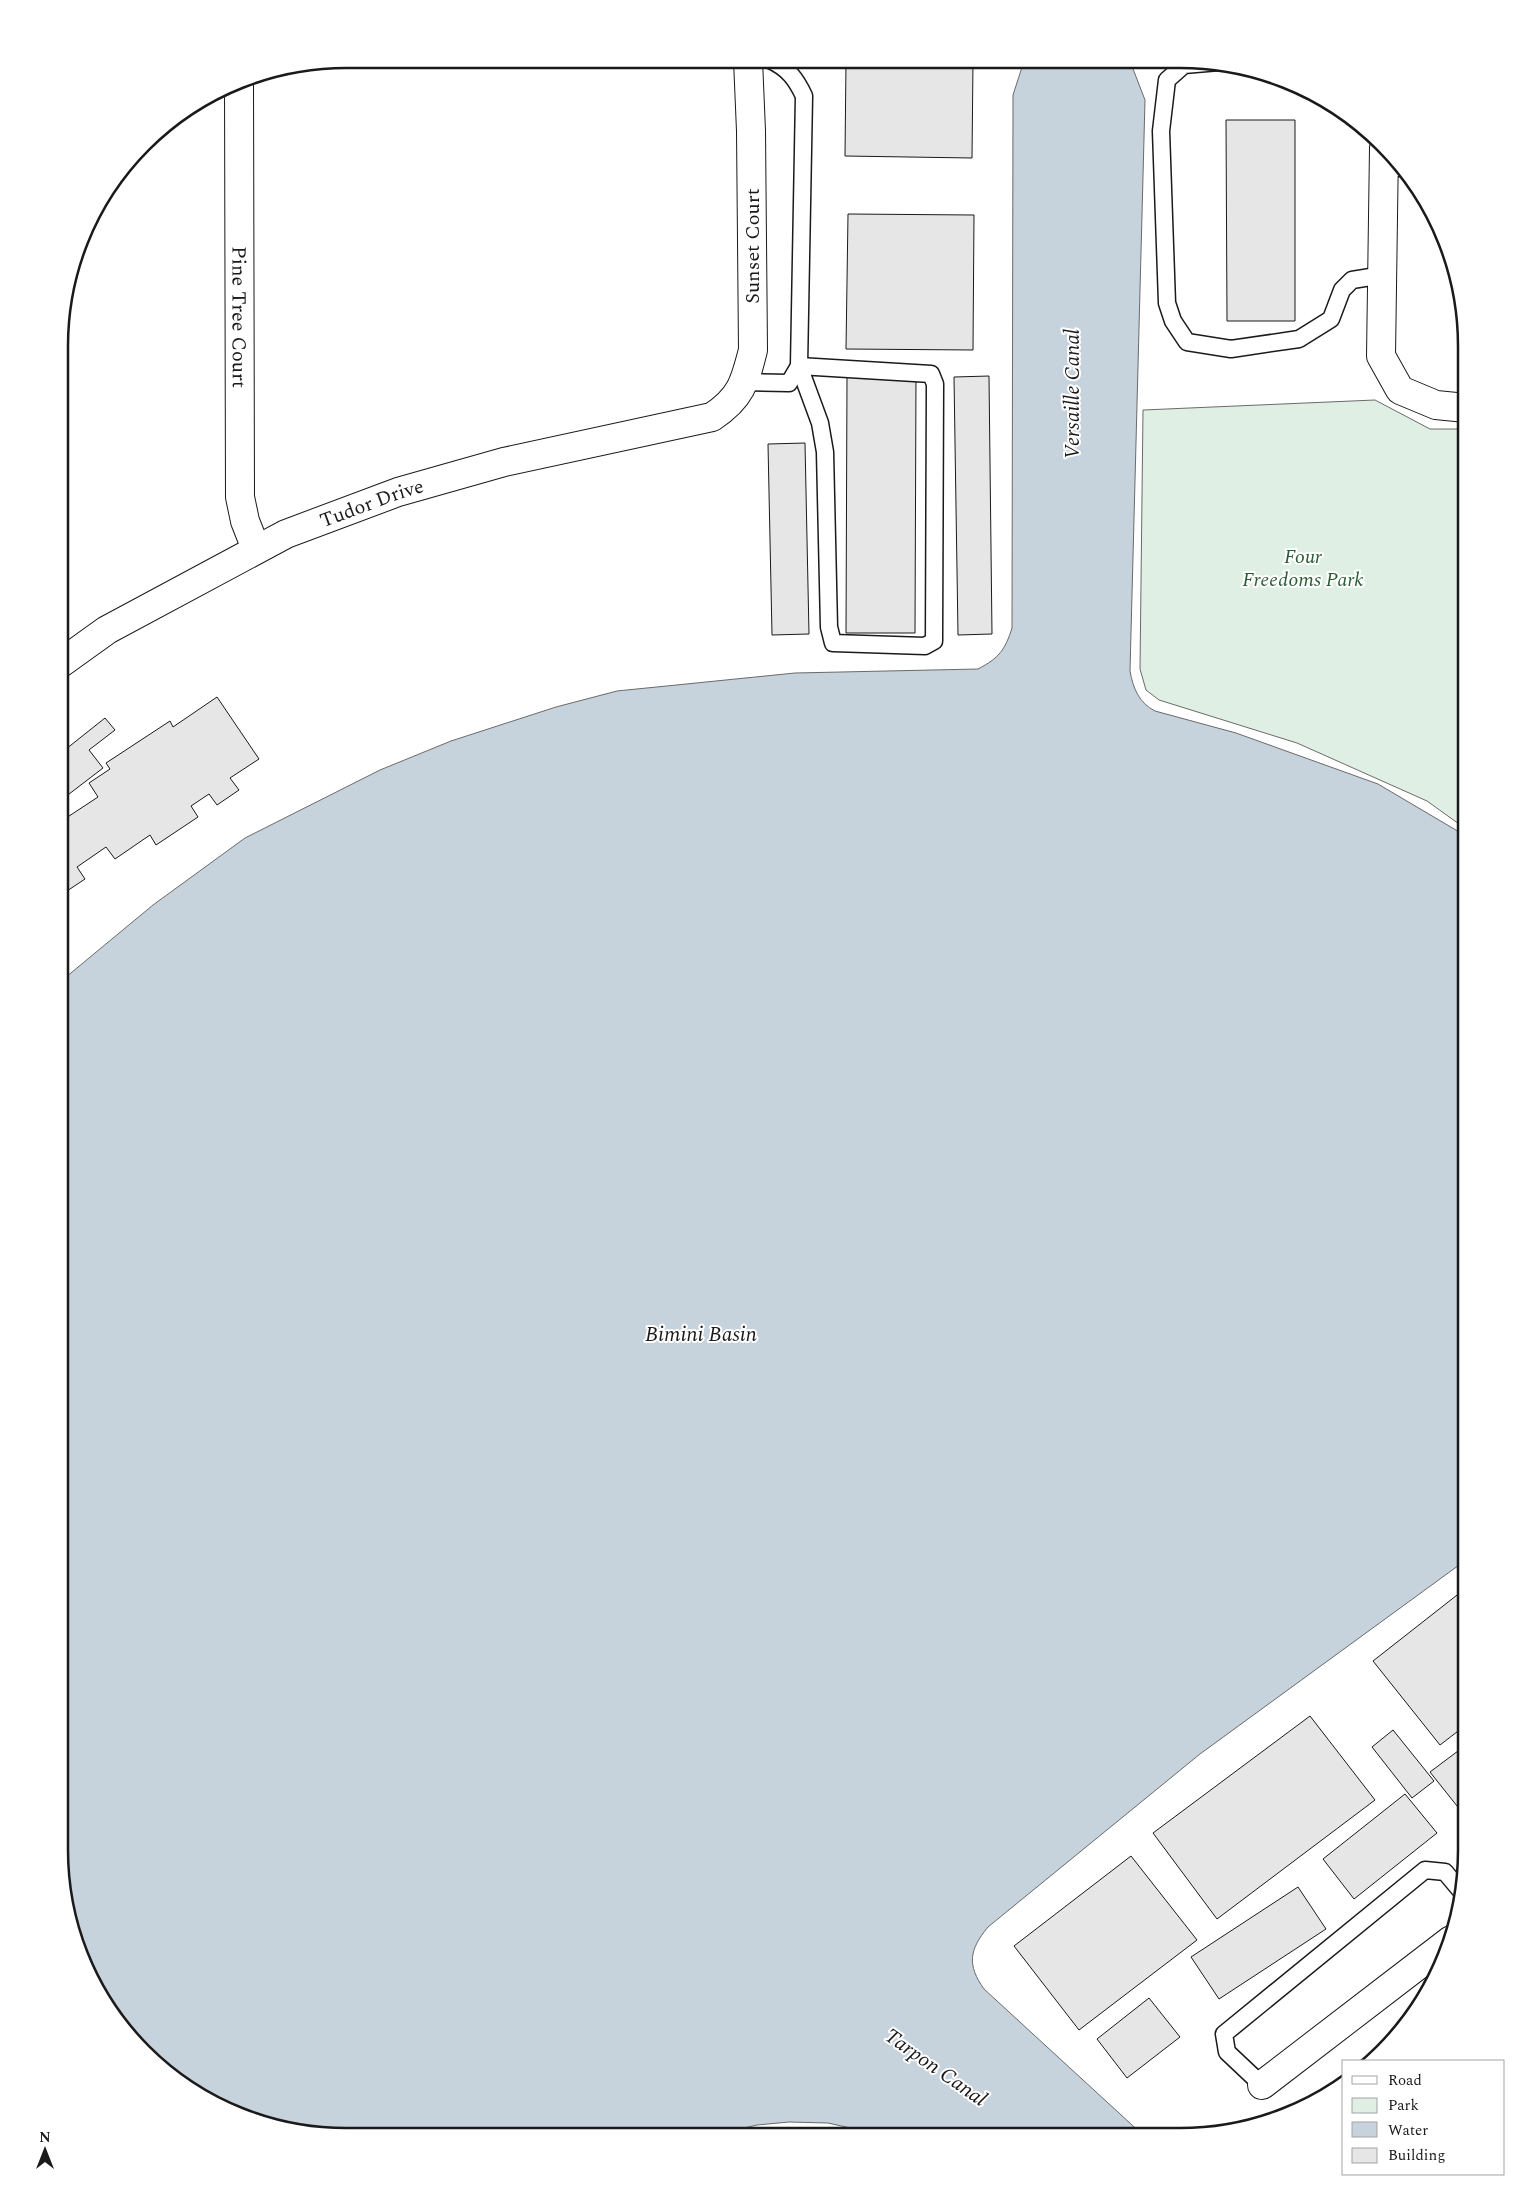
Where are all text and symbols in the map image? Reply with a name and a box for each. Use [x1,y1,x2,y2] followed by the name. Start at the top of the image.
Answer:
[738,188,768,304] street label: Sunset Court
[223,246,254,388] street label: Pine Tree Court
[1057,328,1089,459] water label: Versaille Canal
[316,471,427,536] street label: Tudor Drive
[1242,542,1364,595] park label: Four Freedoms Park
[645,1319,757,1351] water label: Bimini Basin
[877,2021,994,2115] water label: Tarpon Canal
[1342,2060,1505,2175] legend
[1388,2069,1422,2092] text: Road
[1388,2094,1419,2117] text: Park
[1388,2119,1428,2142] text: Water
[20,2125,70,2175] north arrow
[39,2127,51,2148] text: N
[1388,2144,1445,2167] text: Building

